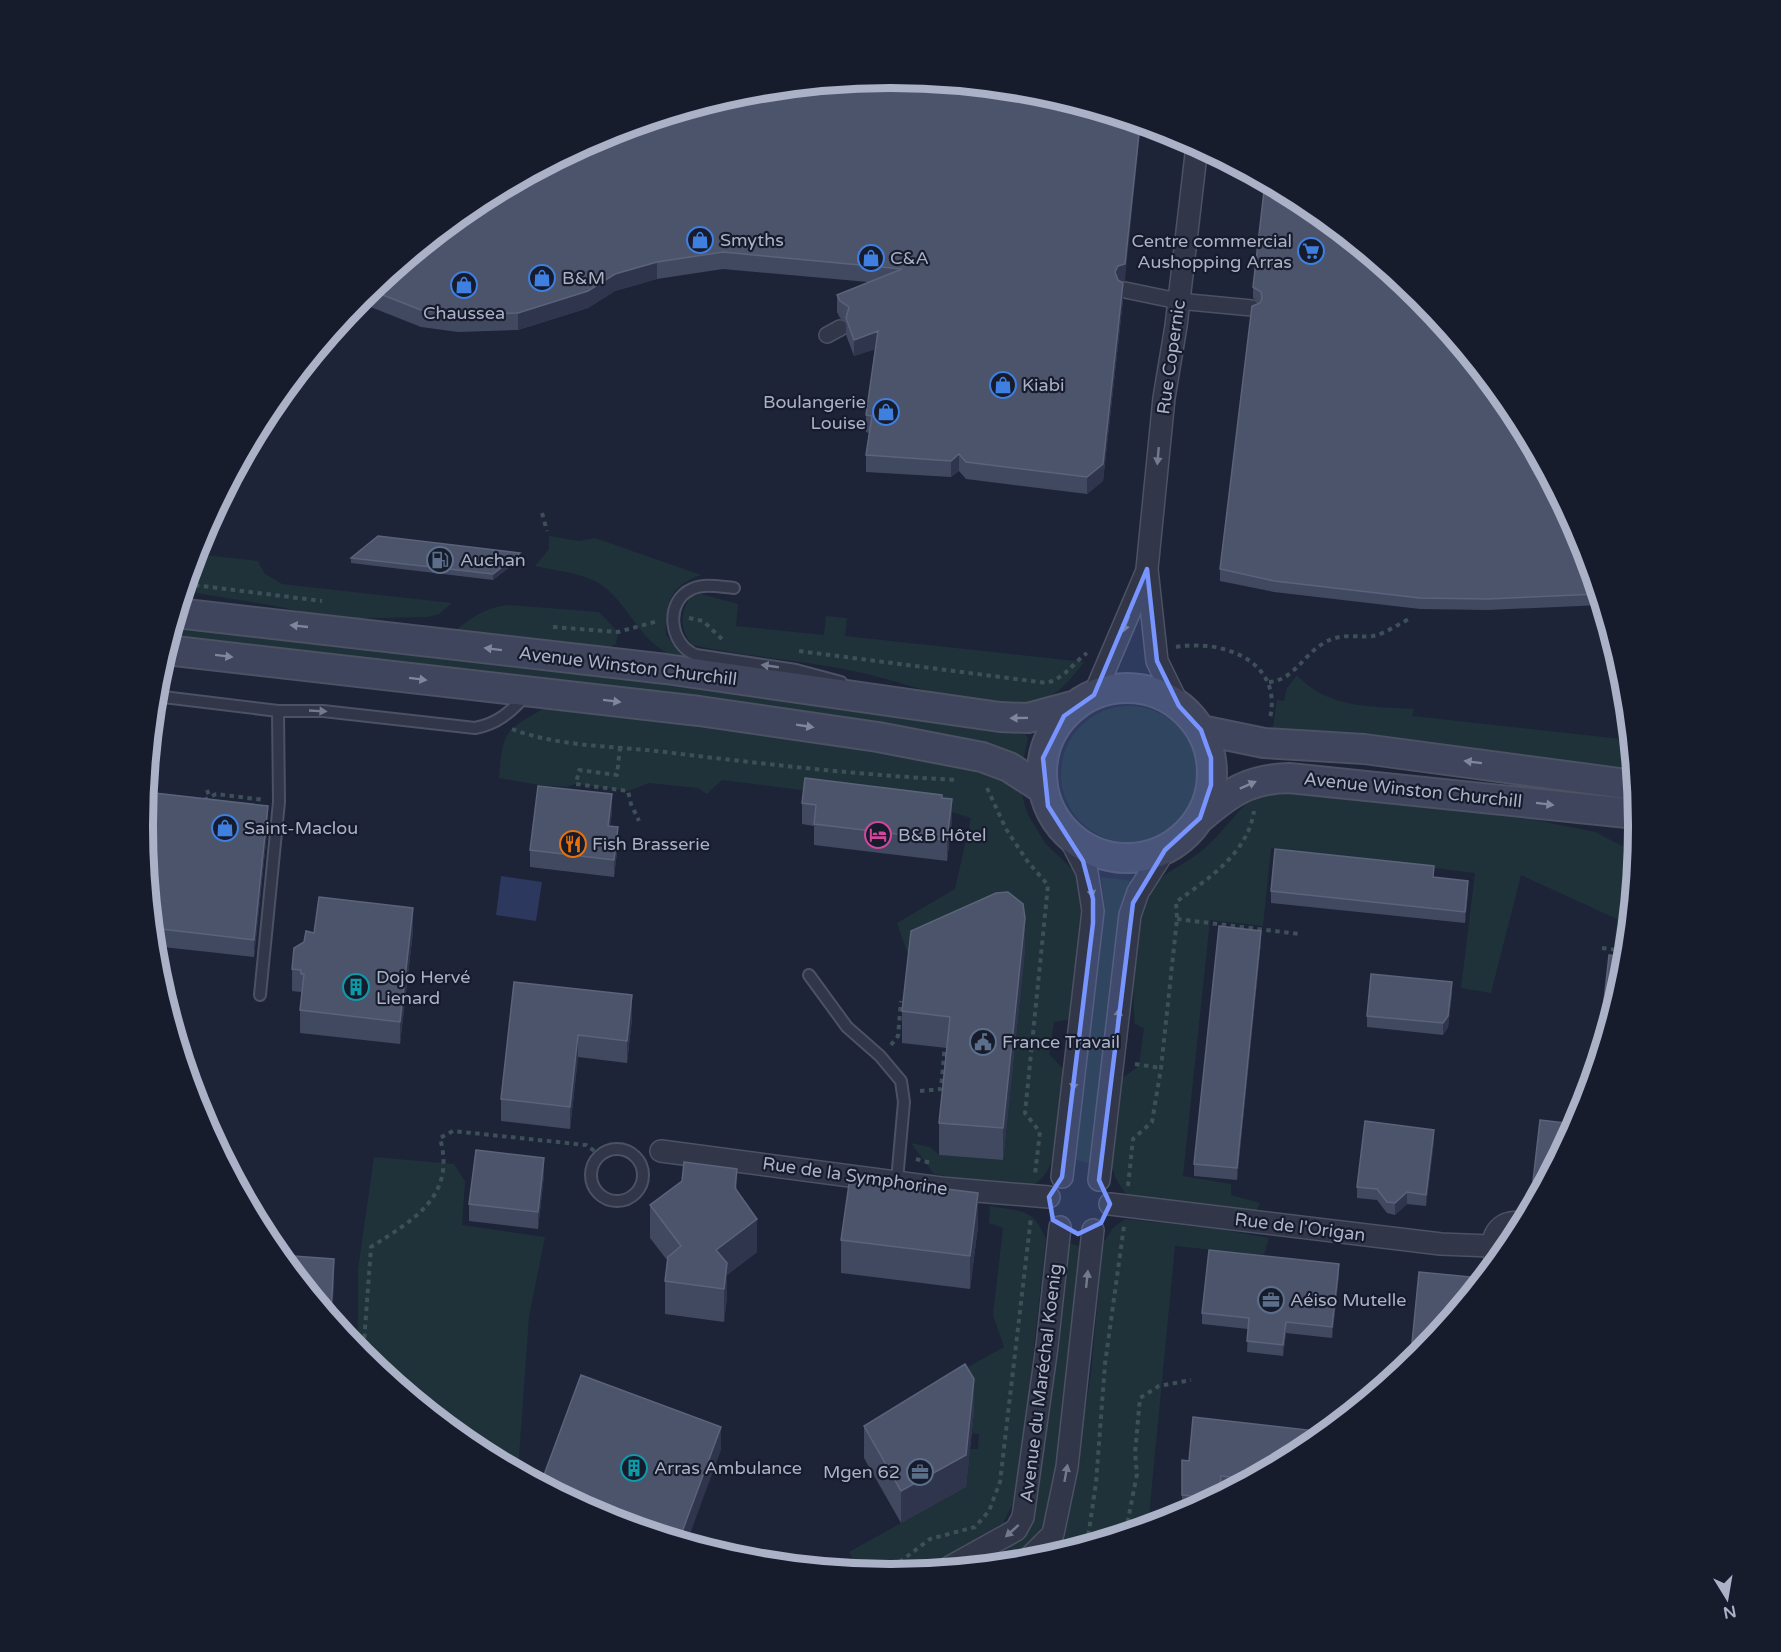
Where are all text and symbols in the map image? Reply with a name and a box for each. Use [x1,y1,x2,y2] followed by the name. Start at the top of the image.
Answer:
[685,225,715,255] shop icon: Smyths
[720,229,784,251] place label: Smyths
[1131,230,1292,273] place label: Centre commercial Aushopping Arras
[1296,236,1326,266] supermarket icon: Centre commercial Aushopping Arras
[856,243,886,273] shop icon: C&A
[890,247,929,269] place label: C&A
[527,263,557,293] shop icon: B&M
[562,267,605,289] place label: B&M
[449,270,479,300] shop icon: Chaussea
[1152,298,1190,416] street label: Rue Copernic
[423,302,505,324] place label: Chaussea
[988,370,1018,400] shop icon: Kiabi
[1022,374,1065,396] place label: Kiabi
[763,391,866,434] place label: Boulangerie Louise
[871,397,901,427] shop icon: Boulangerie Louise
[1153,447,1163,466] one-way arrow
[425,545,455,575] fuel station icon: Auchan
[460,549,526,571] place label: Auchan
[1120,615,1130,633] one-way arrow
[289,622,308,631] one-way arrow
[518,642,738,690] street label: Avenue Winston Churchill
[483,644,502,653] one-way arrow
[215,652,234,661] one-way arrow
[760,661,779,670] one-way arrow
[408,674,427,683] one-way arrow
[602,696,621,706] one-way arrow
[308,706,327,716] one-way arrow
[1010,713,1029,723] one-way arrow
[796,722,815,731] one-way arrow
[1463,757,1482,767] one-way arrow
[1303,768,1523,812] street label: Avenue Winston Churchill
[1239,780,1257,790] one-way arrow
[1536,800,1555,809] one-way arrow
[210,813,240,843] shop icon: Saint-Maclou
[244,817,358,839] place label: Saint-Maclou
[863,820,893,850] hotel icon: B&B Hôtel
[898,824,986,846] place label: B&B Hôtel
[558,829,588,859] restaurant icon: Fish Brasserie
[592,833,710,855] place label: Fish Brasserie
[1086,879,1096,898] one-way arrow
[376,966,470,1009] place label: Dojo Hervé Lienard
[341,972,371,1002] building icon: Dojo Hervé Lienard
[1113,1008,1122,1027] one-way arrow
[968,1027,998,1057] public building icon: France Travail
[1002,1031,1120,1053] place label: France Travail
[1069,1073,1078,1092] one-way arrow
[761,1152,949,1200] street label: Rue de la Symphorine
[1233,1208,1367,1246] street label: Rue de l'Origan
[1015,1262,1067,1504] street label: Avenue du Maréchal Koenig
[1082,1270,1092,1289] one-way arrow
[1256,1285,1286,1315] office icon: Aéiso Mutelle
[1290,1289,1406,1311] place label: Aéiso Mutelle
[619,1453,649,1483] building icon: Arras Ambulance
[654,1457,802,1479] place label: Arras Ambulance
[905,1457,935,1487] office icon: Mgen 62
[823,1461,900,1483] place label: Mgen 62
[1061,1464,1070,1483] one-way arrow
[1004,1524,1020,1537] one-way arrow
[1697,1568,1757,1628] north arrow
[1721,1601,1738,1623] text: N

